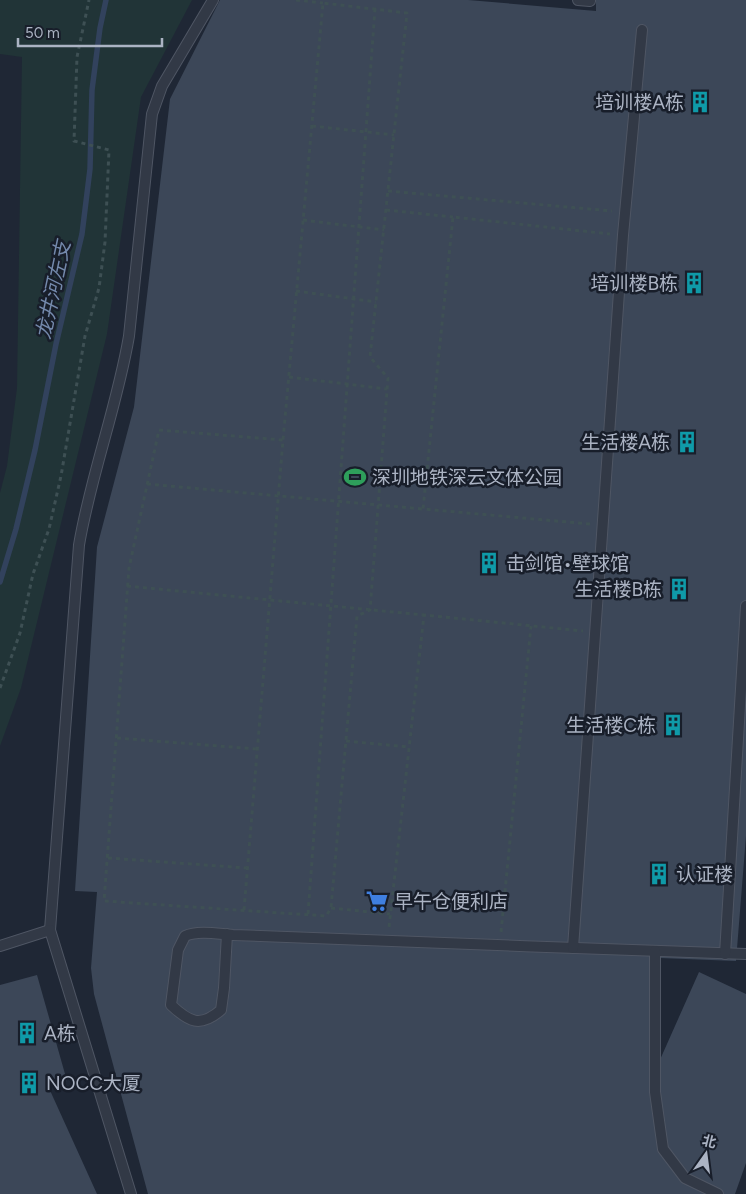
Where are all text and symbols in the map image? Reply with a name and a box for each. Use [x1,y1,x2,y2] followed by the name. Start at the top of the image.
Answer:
[18,15,161,47] scale bar
[25,24,60,42] text: 50 m
[687,89,713,115] building icon: 培训楼A栋
[595,91,684,114] place label: 培训楼A栋
[31,237,76,341] water label: 龙井河左支
[681,270,707,296] building icon: 培训楼B栋
[590,272,678,295] place label: 培训楼B栋
[674,429,700,455] building icon: 生活楼A栋
[581,431,670,454] place label: 生活楼A栋
[342,464,368,490] sports icon: 深圳地铁深云文体公园
[372,466,562,489] place label: 深圳地铁深云文体公园
[476,550,502,576] building icon: 击剑馆•壁球馆
[506,552,629,575] place label: 击剑馆•壁球馆
[666,576,692,602] building icon: 生活楼B栋
[574,578,662,601] place label: 生活楼B栋
[660,712,686,738] building icon: 生活楼C栋
[566,714,656,737] place label: 生活楼C栋
[646,861,672,887] building icon: 认证楼
[676,863,733,886] place label: 认证楼
[364,888,390,914] supermarket icon: 早午仓便利店
[394,890,508,913] place label: 早午仓便利店
[14,1020,40,1046] building icon: A栋
[44,1022,76,1045] place label: A栋
[16,1070,42,1096] building icon: NOCC大厦
[46,1072,141,1095] place label: NOCC大厦
[681,1129,731,1179] north arrow
[700,1132,718,1152] text: 北

